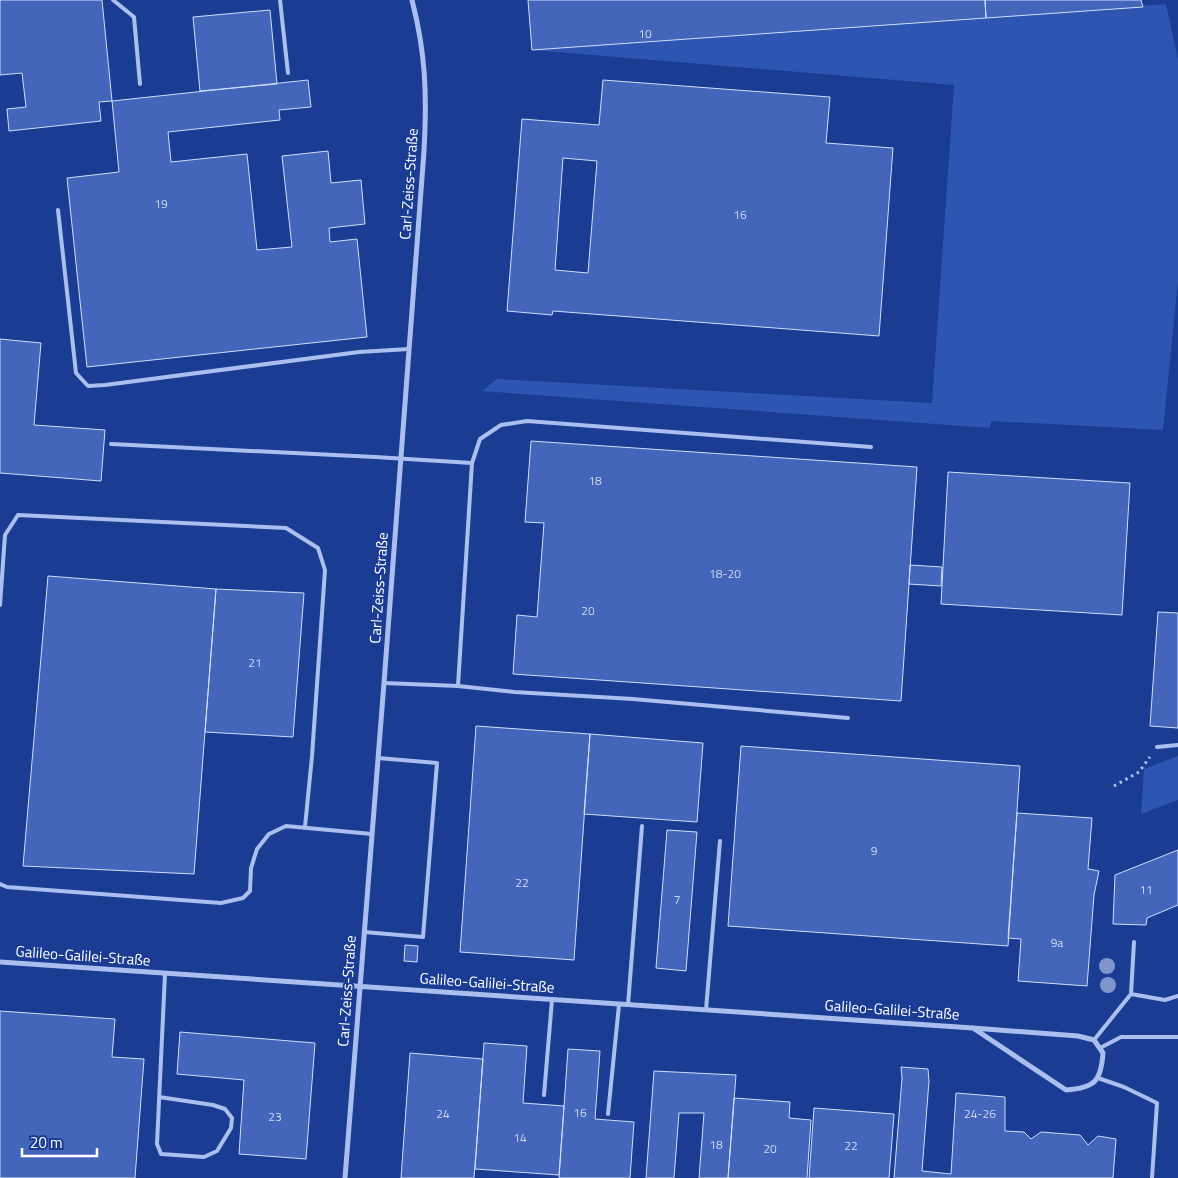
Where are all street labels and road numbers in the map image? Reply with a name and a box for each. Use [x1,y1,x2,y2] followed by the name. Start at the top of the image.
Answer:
[393,128,424,240] street label: Carl-Zeiss-Straße
[363,532,394,644] street label: Carl-Zeiss-Straße
[331,935,362,1047] street label: Carl-Zeiss-Straße
[15,939,151,972] street label: Galileo-Galilei-Straße
[419,966,555,999] street label: Galileo-Galilei-Straße
[824,993,960,1026] street label: Galileo-Galilei-Straße

